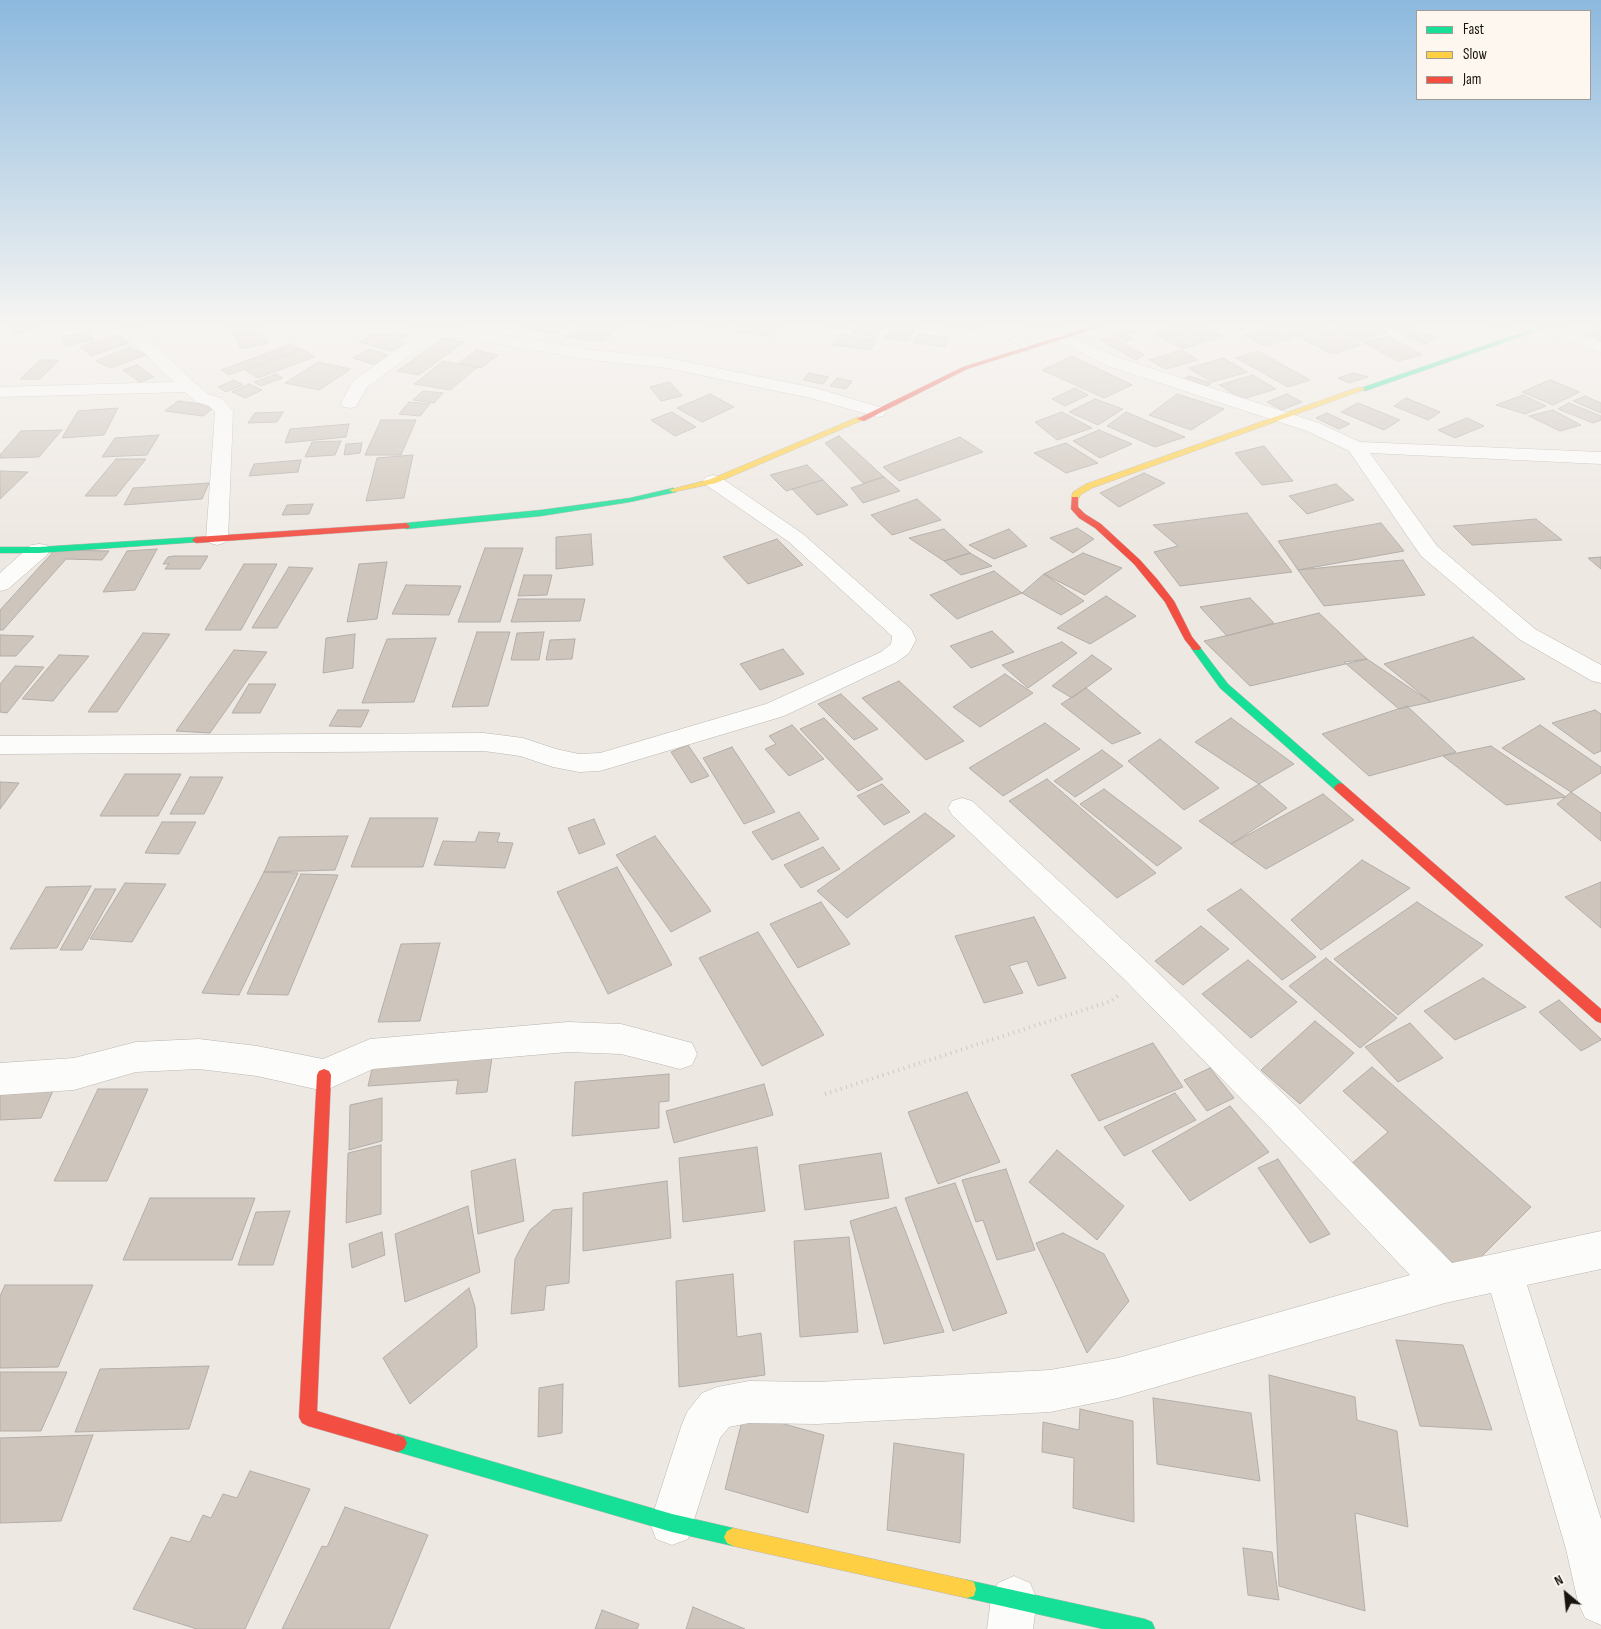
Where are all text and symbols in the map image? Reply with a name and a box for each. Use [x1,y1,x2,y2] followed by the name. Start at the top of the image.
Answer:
[1416,10,1591,100] legend
[1463,20,1484,39] text: Fast
[1463,45,1487,64] text: Slow
[1463,70,1481,89] text: Jam
[1541,1569,1591,1619] north arrow
[1551,1571,1566,1590] text: N

